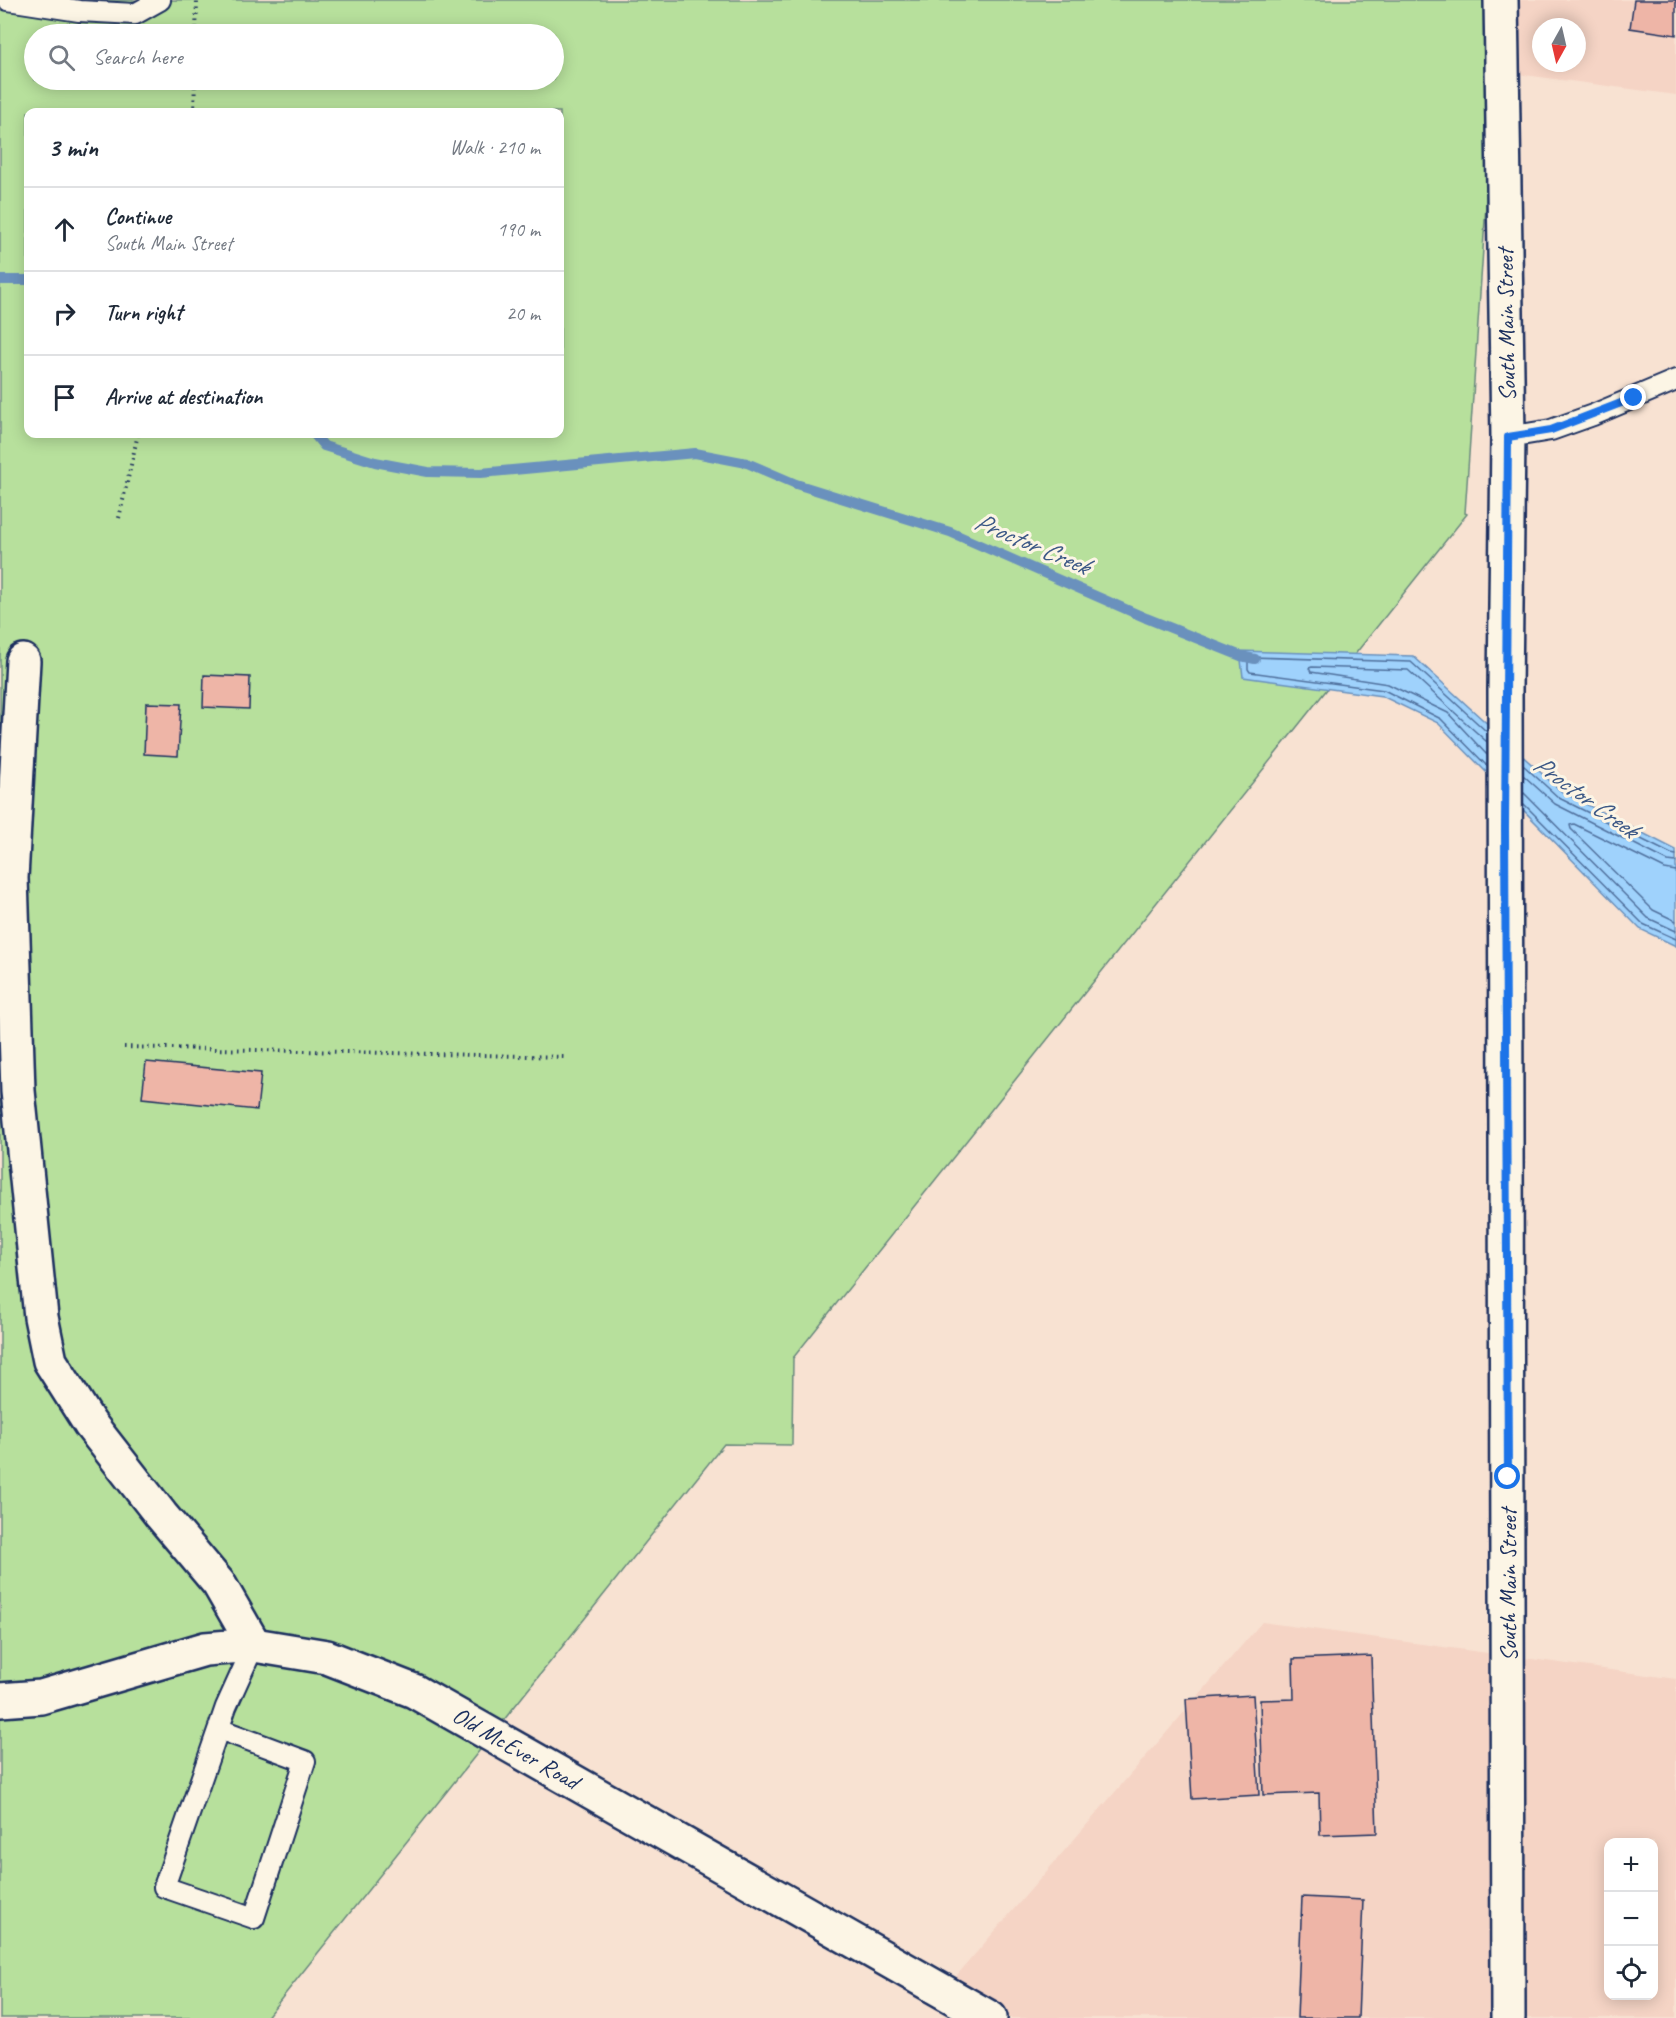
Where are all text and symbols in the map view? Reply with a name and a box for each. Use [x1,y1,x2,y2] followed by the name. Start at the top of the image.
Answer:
[1532,18,1586,72] north arrow
[24,24,564,90] search box
[45,41,78,74] icon: search
[93,43,183,71] text: Search here
[48,131,98,164] text: 3 min
[450,135,540,160] text: Walk · 210 m
[105,203,171,231] text: Continue
[48,213,81,246] icon: ahead
[497,217,540,242] text: 190 m
[105,231,232,256] text: South Main Street
[1490,245,1522,402] street label: South Main Street
[48,297,81,330] icon: right
[105,299,182,327] text: Turn right
[506,301,540,326] text: 20 m
[48,381,81,414] icon: arrive
[105,383,262,411] text: Arrive at destination
[1620,384,1646,410] route end
[970,505,1099,584] water label: Proctor Creek
[1527,747,1649,849] water label: Proctor Creek
[1494,1463,1520,1489] route start
[1493,1505,1523,1661] street label: South Main Street
[447,1700,588,1798] street label: Old McEver Road
[1604,1838,1658,2000] map controls
[1604,1838,1658,1892] button: +
[1604,1892,1658,1946] button: −
[1604,1946,1658,2000] button: locate

